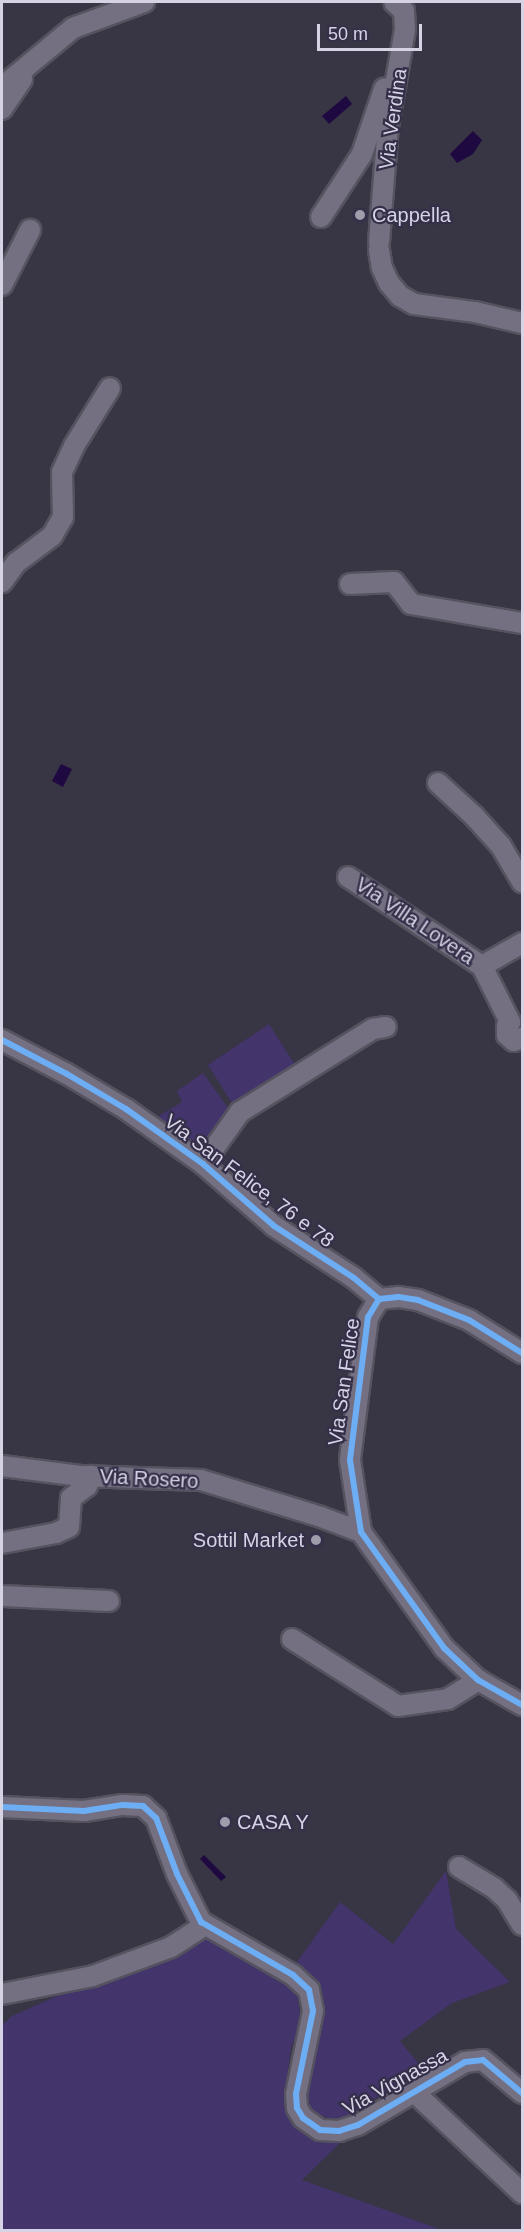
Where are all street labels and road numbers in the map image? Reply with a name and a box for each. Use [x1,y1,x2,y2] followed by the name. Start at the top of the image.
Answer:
[374,67,412,171] street label: Via Verdina
[351,872,479,970] street label: Via Villa Lovera
[159,1109,339,1253] street label: Via San Felice, 76 e 78
[323,1317,365,1447] street label: Via San Felice
[99,1464,199,1494] street label: Via Rosero
[338,2043,452,2121] street label: Via Vignassa

